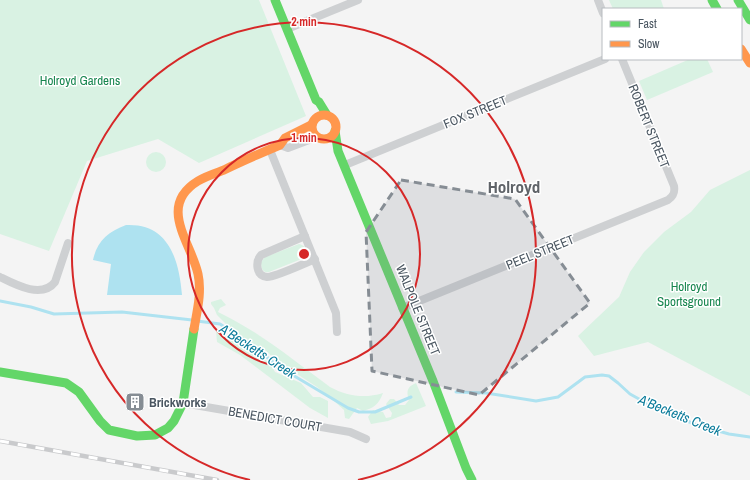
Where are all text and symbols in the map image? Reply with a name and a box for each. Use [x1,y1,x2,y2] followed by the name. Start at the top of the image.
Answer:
[602,8,742,60] legend
[291,14,317,30] text: 2 min
[638,16,657,32] text: Fast
[638,36,660,52] text: Slow
[40,72,120,89] park label: Holroyd Gardens
[624,82,674,171] street label: ROBERT STREET
[441,91,510,132] street label: FOX STREET
[291,130,317,146] text: 1 min
[488,175,540,198] district label: Holroyd
[503,230,577,273] street label: PEEL STREET
[297,247,311,261] centre of rings
[392,262,444,358] street label: WALPOLE STREET
[657,278,721,310] park label: Holroyd Sportsground
[215,319,301,383] water label: A'Becketts Creek
[635,390,725,440] water label: A'Becketts Creek
[124,391,146,413] building icon: Brickworks
[149,394,207,411] place label: Brickworks
[227,402,323,436] street label: BENEDICT COURT

